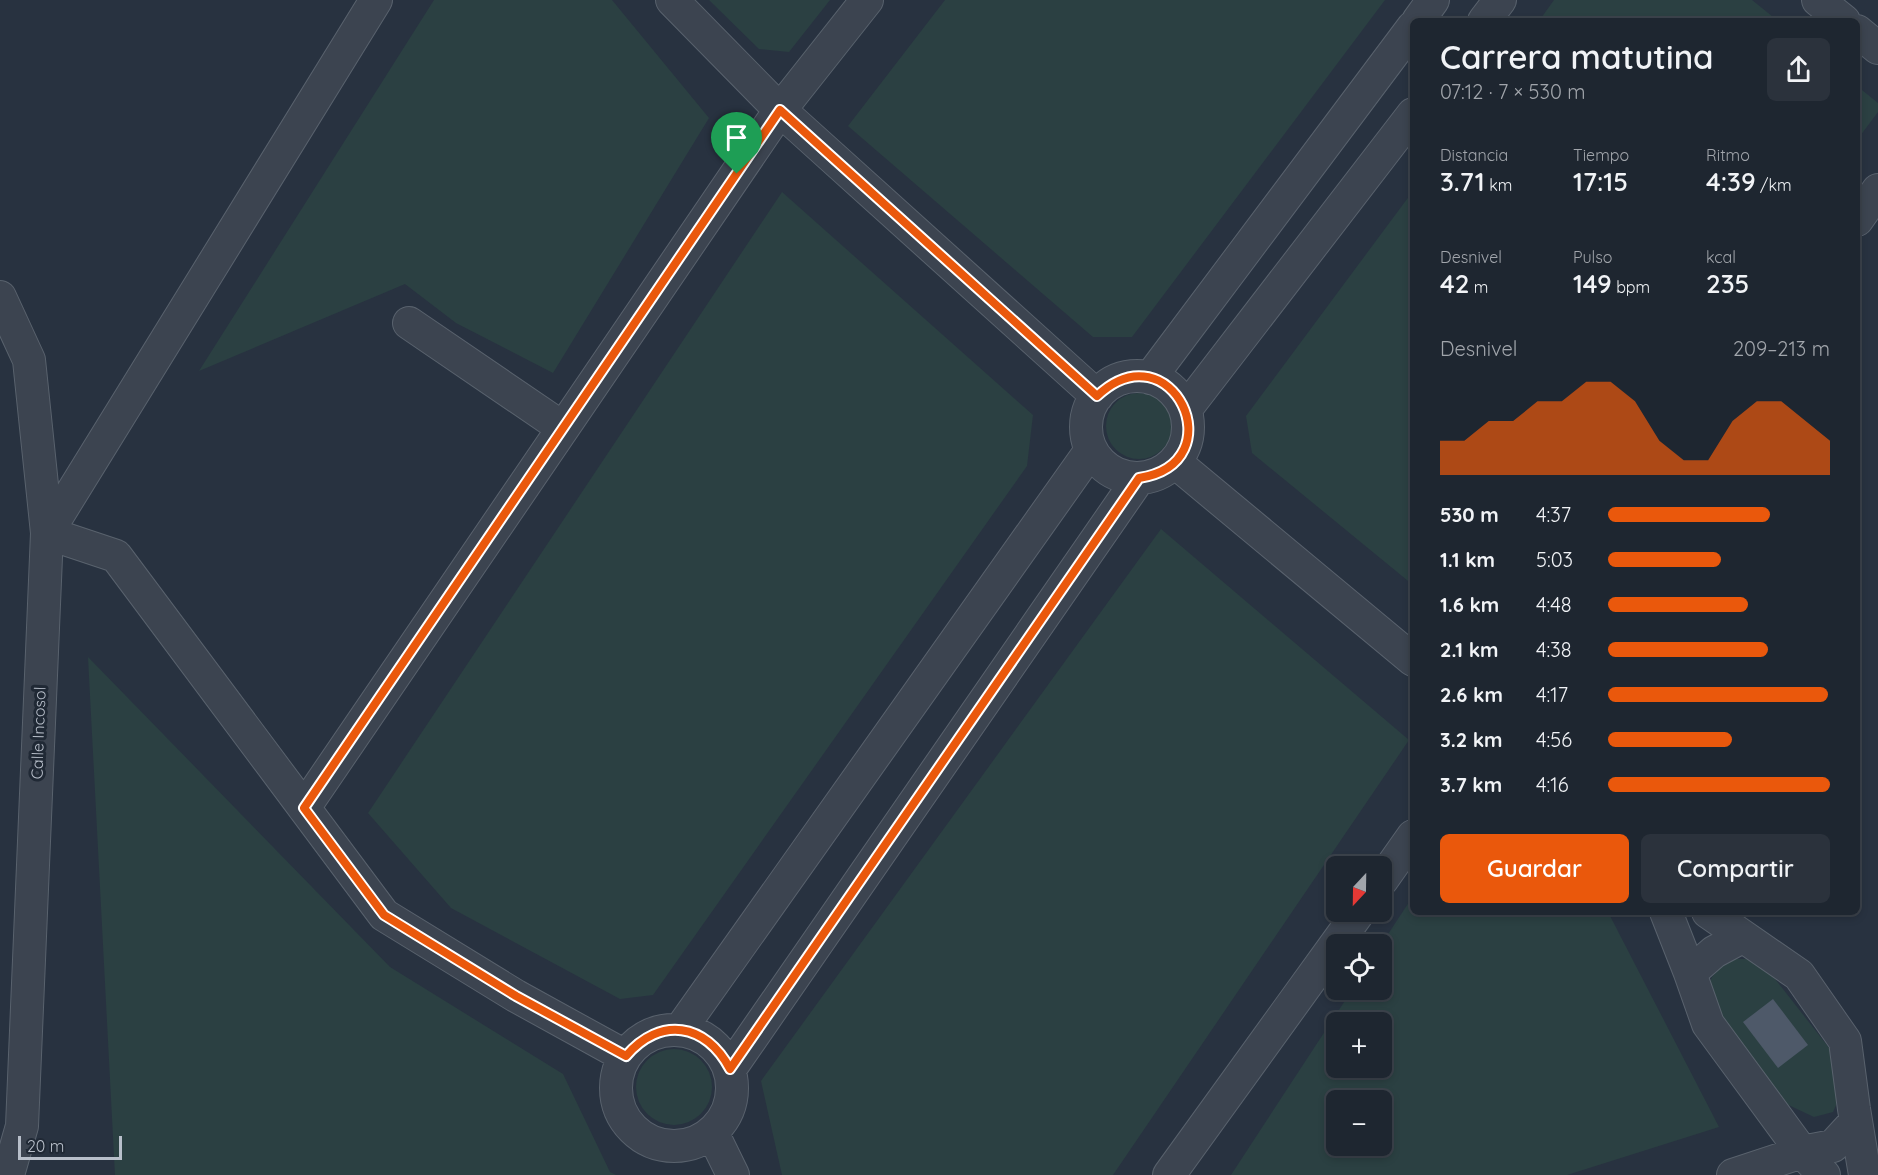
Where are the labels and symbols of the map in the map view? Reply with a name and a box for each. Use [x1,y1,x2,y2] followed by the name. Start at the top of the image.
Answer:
[711,112,762,174] pin
[26,686,50,780] street label: Calle Incosol
[1326,856,1392,922] north arrow
[18,1133,122,1160] scale bar

